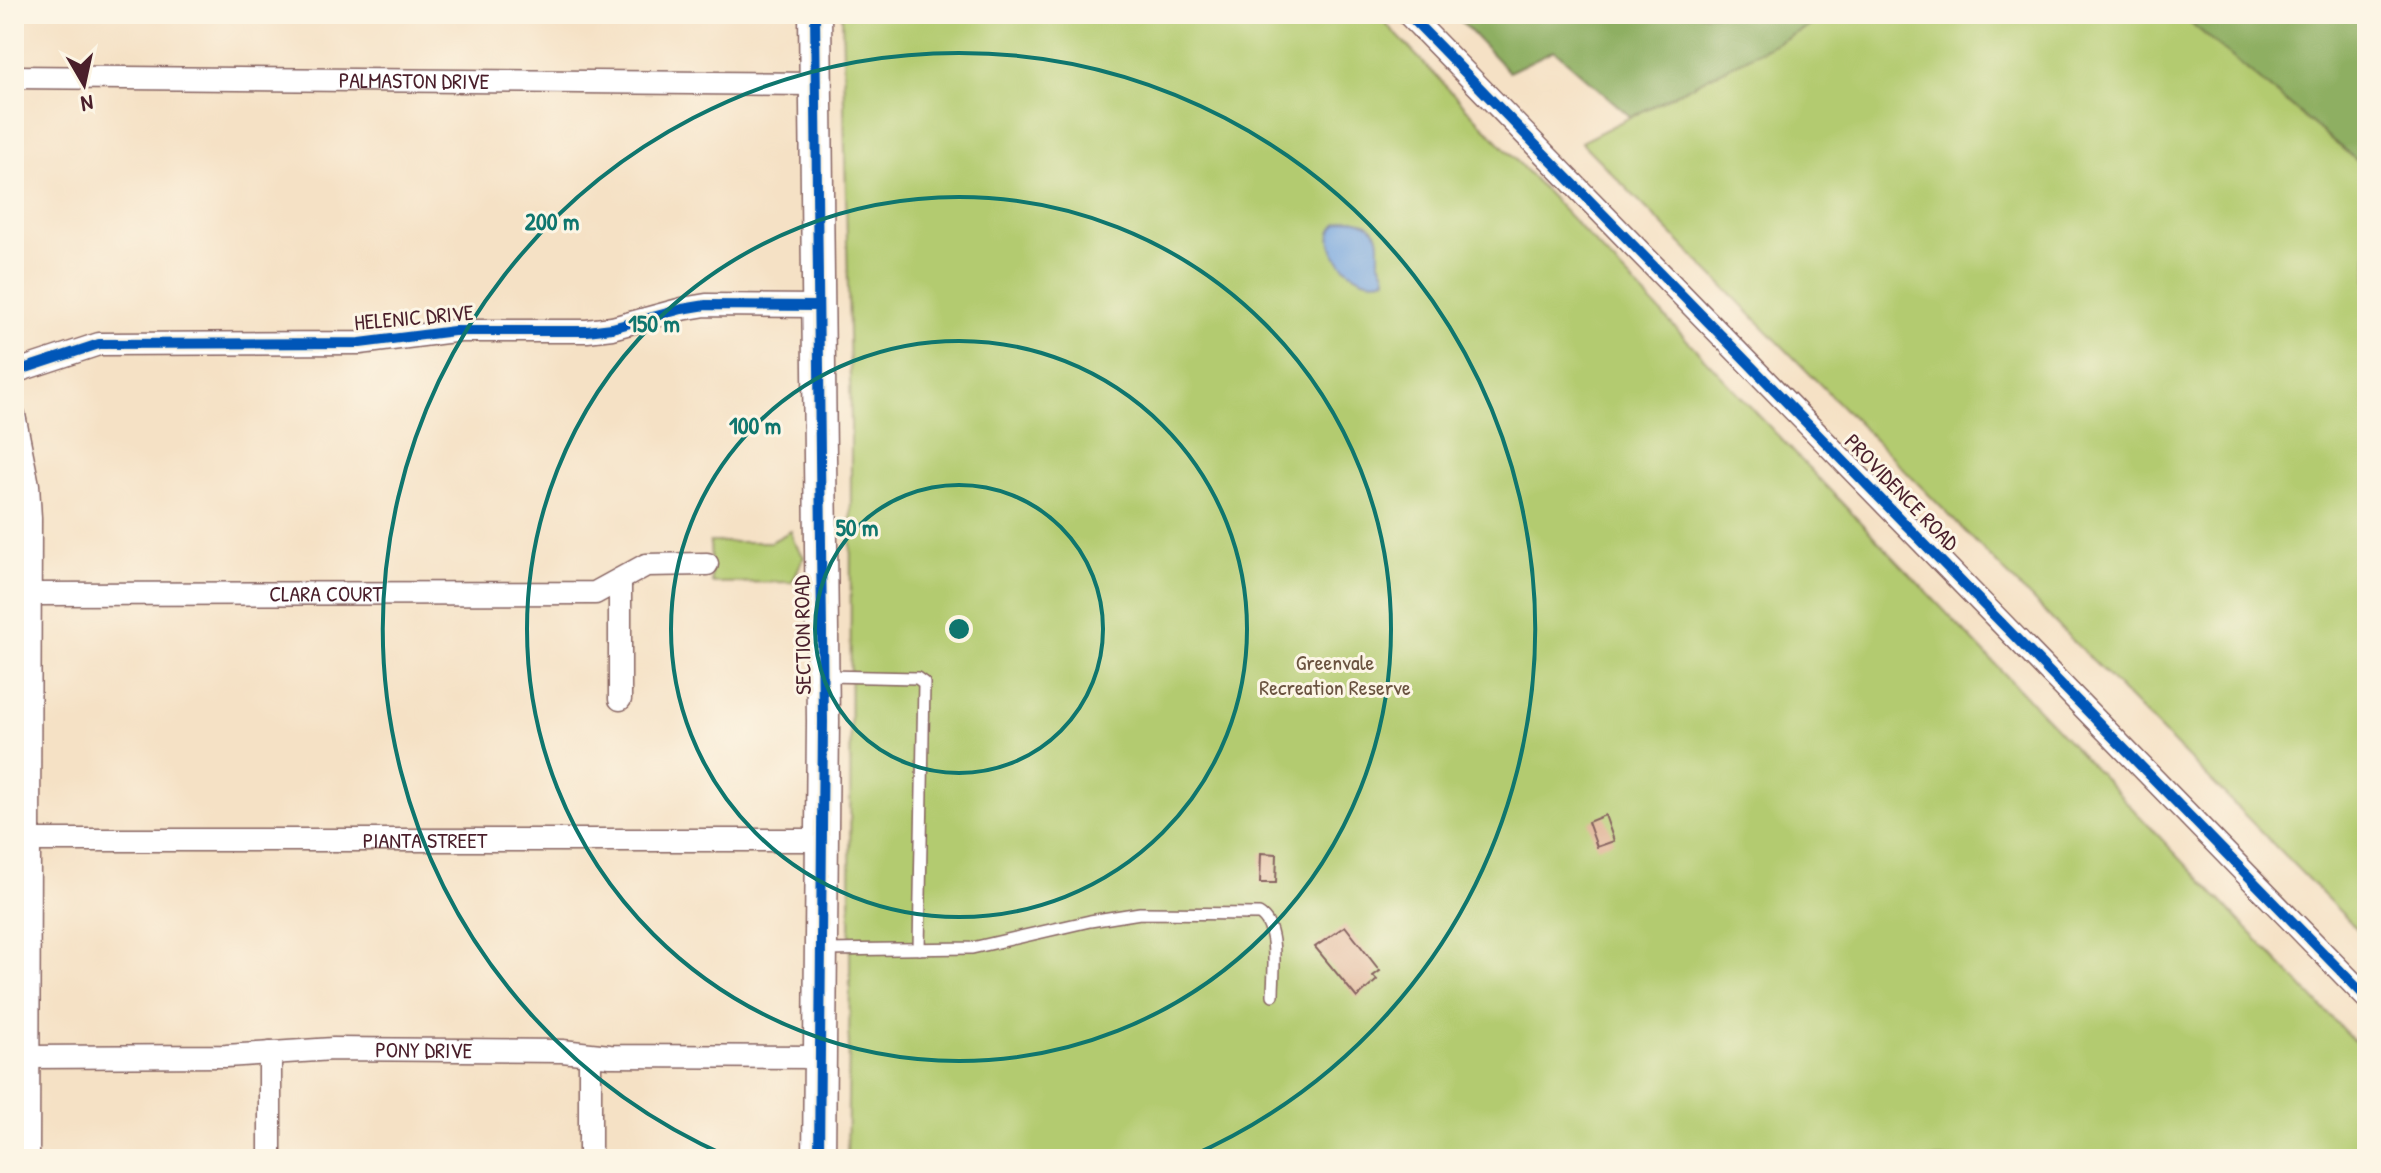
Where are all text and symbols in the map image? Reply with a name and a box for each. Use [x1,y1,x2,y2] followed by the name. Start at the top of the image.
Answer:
[44,44,124,124] north arrow
[339,65,490,96] street label: PALMASTON DRIVE
[79,88,95,120] text: N
[525,205,579,237] text: 200 m
[353,297,475,337] street label: HELENIC DRIVE
[628,307,680,339] text: 150 m
[729,409,781,441] text: 100 m
[1838,427,1966,558] street label: PROVIDENCE ROAD
[836,511,878,543] text: 50 m
[786,574,818,695] street label: SECTION ROAD
[269,578,383,609] street label: CLARA COURT
[945,615,973,643] centre of rings
[1259,647,1411,702] park label: Greenvale Recreation Reserve
[363,825,488,855] street label: PIANTA STREET
[375,1034,473,1065] street label: PONY DRIVE

